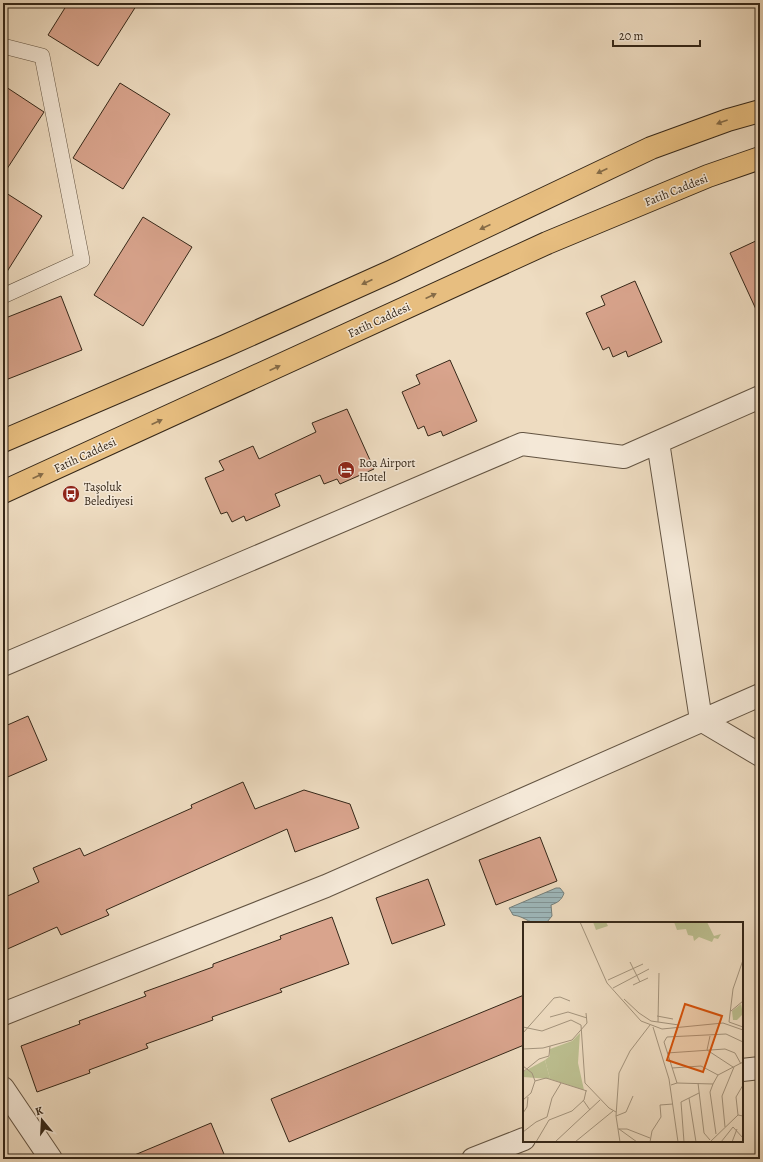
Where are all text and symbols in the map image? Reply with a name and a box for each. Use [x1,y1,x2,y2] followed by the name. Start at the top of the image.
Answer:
[613,22,700,48] scale bar
[619,28,643,44] text: 20 m
[716,119,728,125] one-way arrow
[597,168,608,174] one-way arrow
[642,170,710,210] street label: Fatih Caddesi
[479,224,491,230] one-way arrow
[362,279,373,285] one-way arrow
[425,293,437,299] one-way arrow
[345,299,413,341] street label: Fatih Caddesi
[269,365,280,371] one-way arrow
[151,419,162,425] one-way arrow
[51,434,119,476] street label: Fatih Caddesi
[359,455,416,485] place label: Roa Airport Hotel
[336,460,356,480] hotel icon: Roa Airport Hotel
[33,473,44,479] one-way arrow
[84,479,133,509] place label: Taşoluk Belediyesi
[61,484,81,504] bus stop icon: Taşoluk Belediyesi
[523,922,743,1142] inset map
[22,1100,62,1140] north arrow
[33,1102,46,1119] text: K

